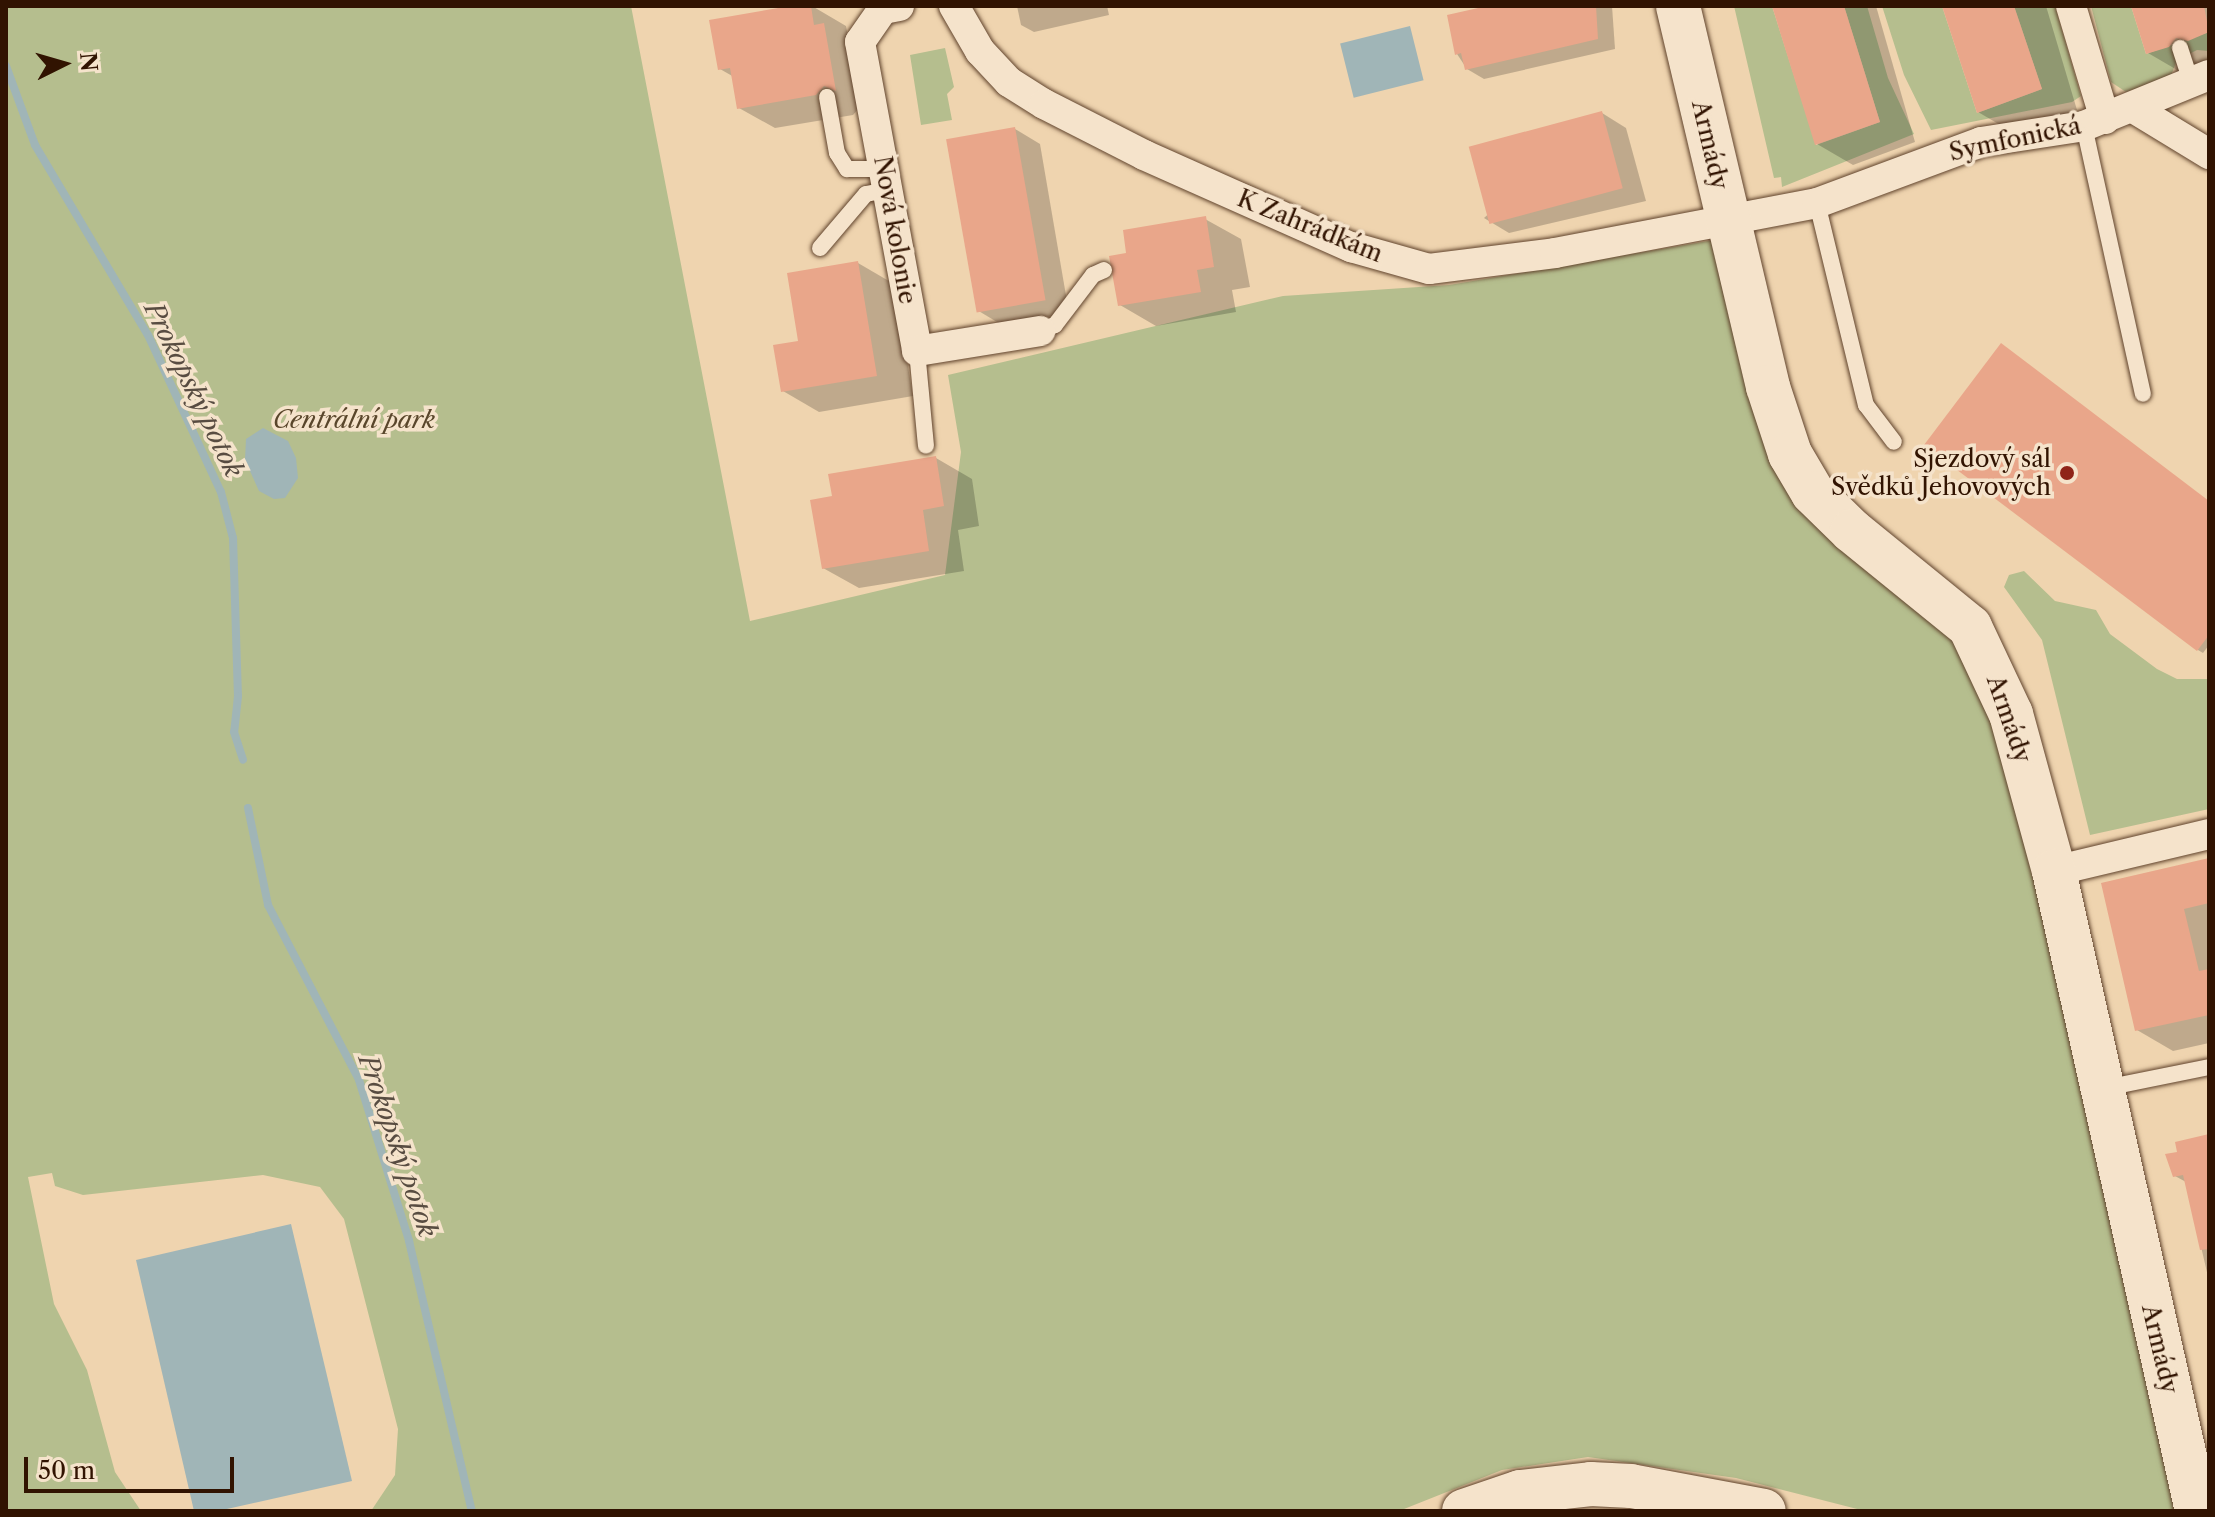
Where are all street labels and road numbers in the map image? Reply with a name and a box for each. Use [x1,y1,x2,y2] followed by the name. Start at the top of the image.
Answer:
[1686,98,1734,192] street label: Armády
[1947,111,2083,167] street label: Symfonická
[868,154,922,306] street label: Nová kolonie
[1233,184,1387,268] street label: K Zahrádkám
[1981,671,2037,767] street label: Armády
[2136,1302,2184,1396] street label: Armády

